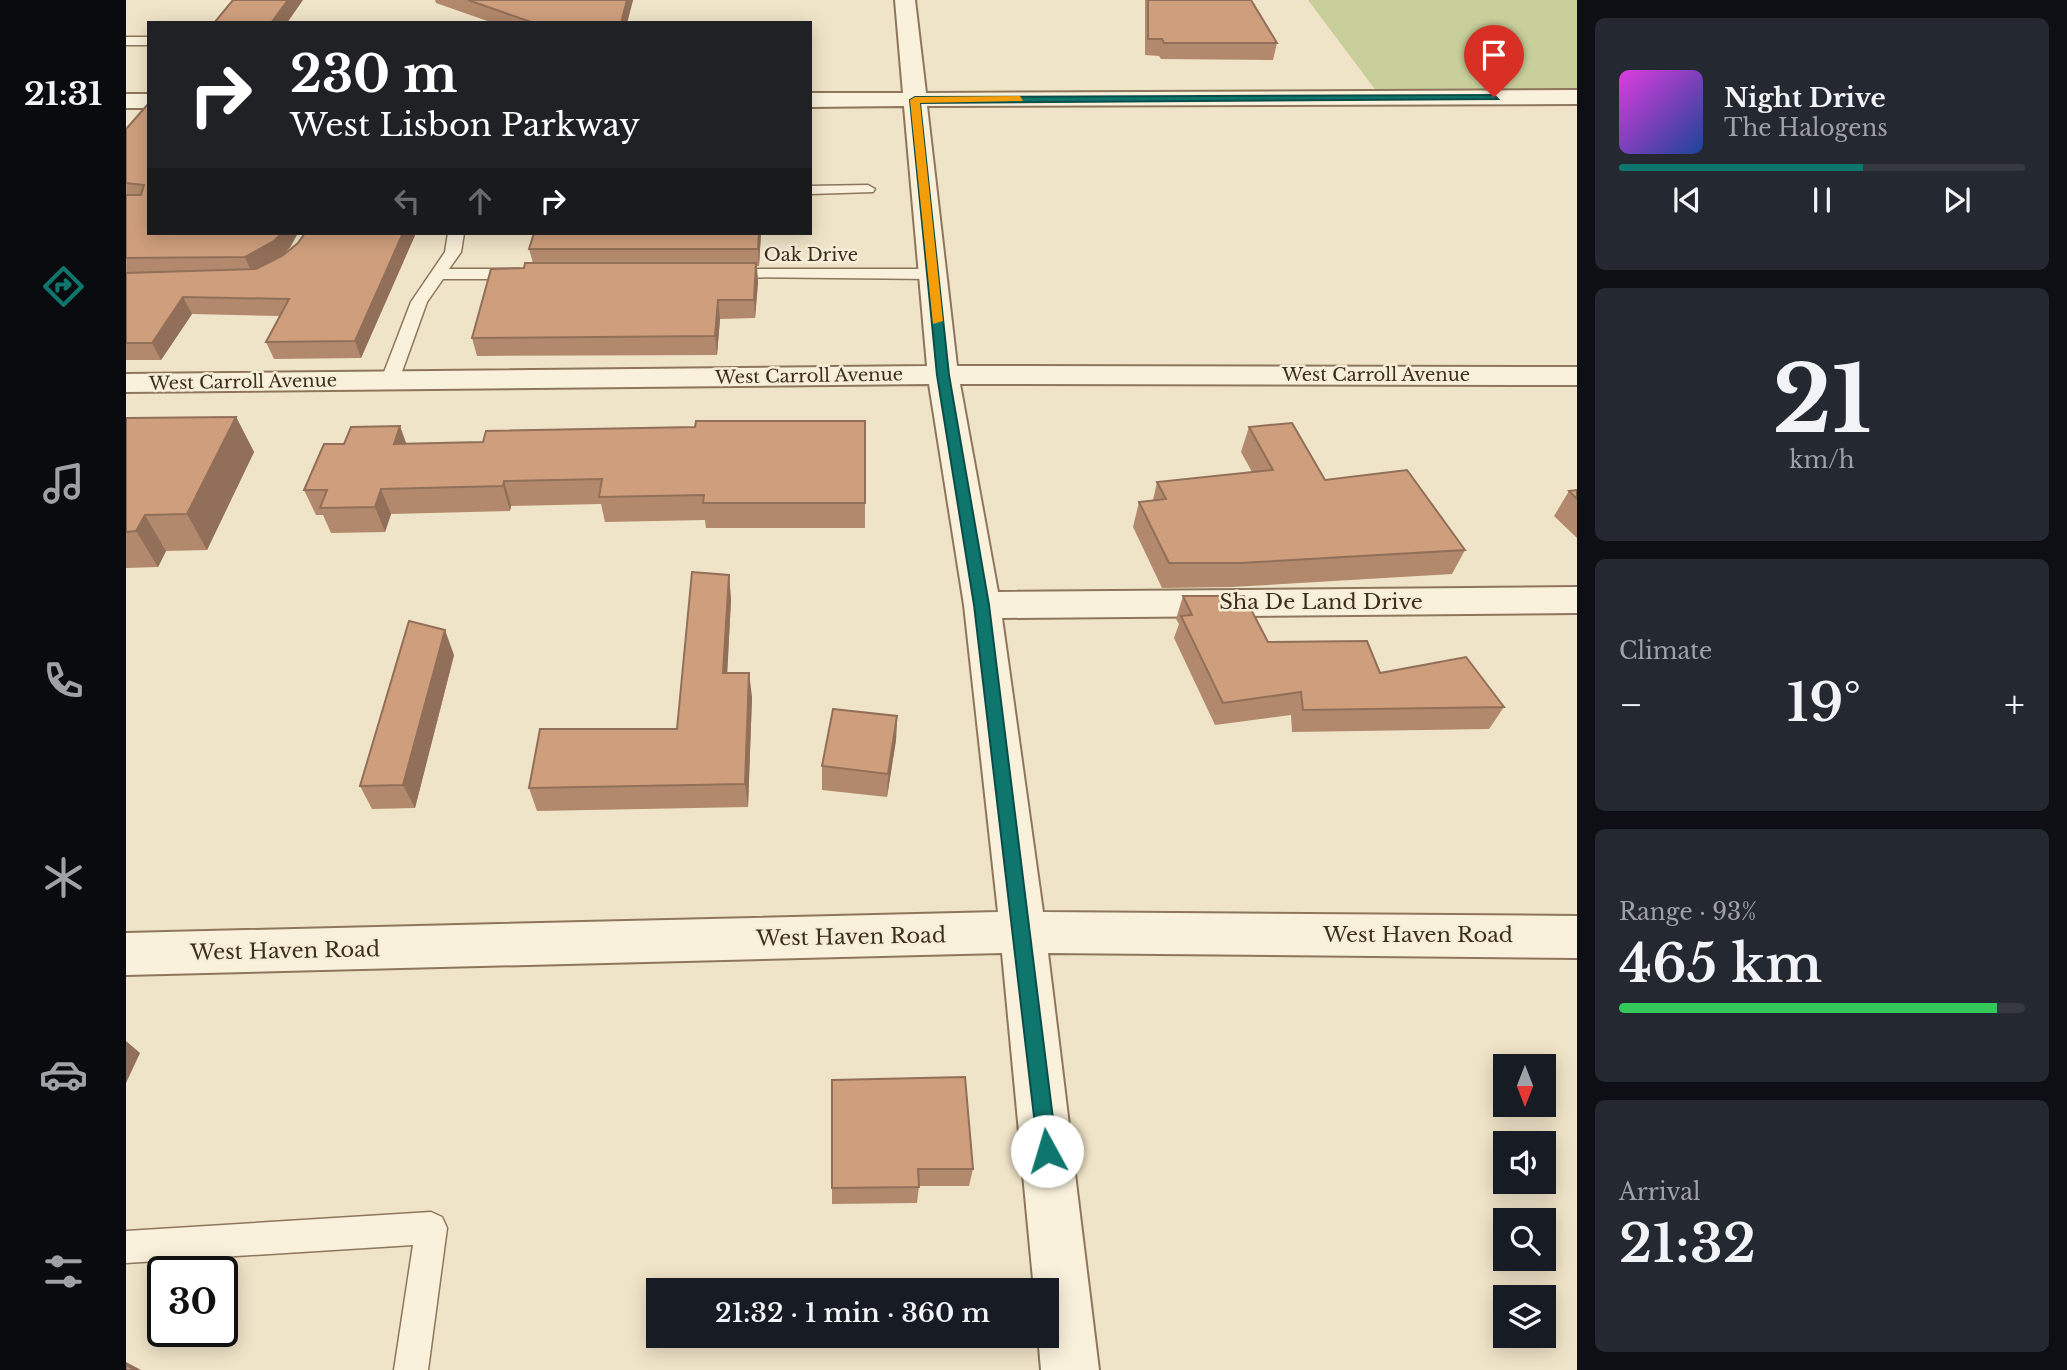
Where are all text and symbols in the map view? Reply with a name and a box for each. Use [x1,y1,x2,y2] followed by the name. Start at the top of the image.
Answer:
[1464,25,1524,97] pin
[1475,36,1513,74] icon: arrive
[290,44,457,105] text: 230 m
[175,49,266,140] icon: right
[24,74,102,114] text: 21:31
[1724,82,1886,114] text: Night Drive
[290,105,640,145] text: West Lisbon Parkway
[1724,114,1888,142] text: The Halogens
[1668,181,1706,219] icon: previous
[1803,181,1841,219] icon: pause
[1938,181,1976,219] icon: next
[388,182,426,220] icon: left
[461,182,499,220] icon: ahead
[534,182,572,220] icon: right
[764,244,858,266] street label: Oak Drive
[39,262,88,311] icon: directions
[1773,344,1871,457] text: 21
[714,363,903,389] street label: West Carroll Avenue
[1281,364,1470,386] street label: West Carroll Avenue
[148,369,337,395] street label: West Carroll Avenue
[1789,446,1855,474] text: km/h
[39,459,88,508] icon: music
[1219,589,1423,615] street label: Sha De Land Drive
[1619,637,1712,665] text: Climate
[39,656,88,705] icon: phone
[1786,671,1861,735] text: 19°
[1619,681,1643,728] text: −
[2004,681,2025,728] text: +
[39,853,88,902] icon: climate
[1619,898,1757,926] text: Range · 93%
[755,922,946,952] street label: West Haven Road
[1322,922,1513,948] street label: West Haven Road
[1619,932,1822,996] text: 465 km
[189,936,380,966] street label: West Haven Road
[39,1050,88,1099] icon: car
[1493,1054,1556,1116] north arrow
[1493,1054,1556,1348] map controls
[1010,1114,1084,1188] position arrow
[1493,1131,1556,1194] button: sound
[1619,1178,1700,1206] text: Arrival
[1493,1208,1556,1271] button: search
[1619,1212,1756,1276] text: 21:32
[39,1247,88,1296] icon: filters
[147,1256,238,1347] speed limit sign: 30
[1493,1285,1556,1348] button: layers
[715,1297,990,1329] text: 21:32 · 1 min · 360 m

